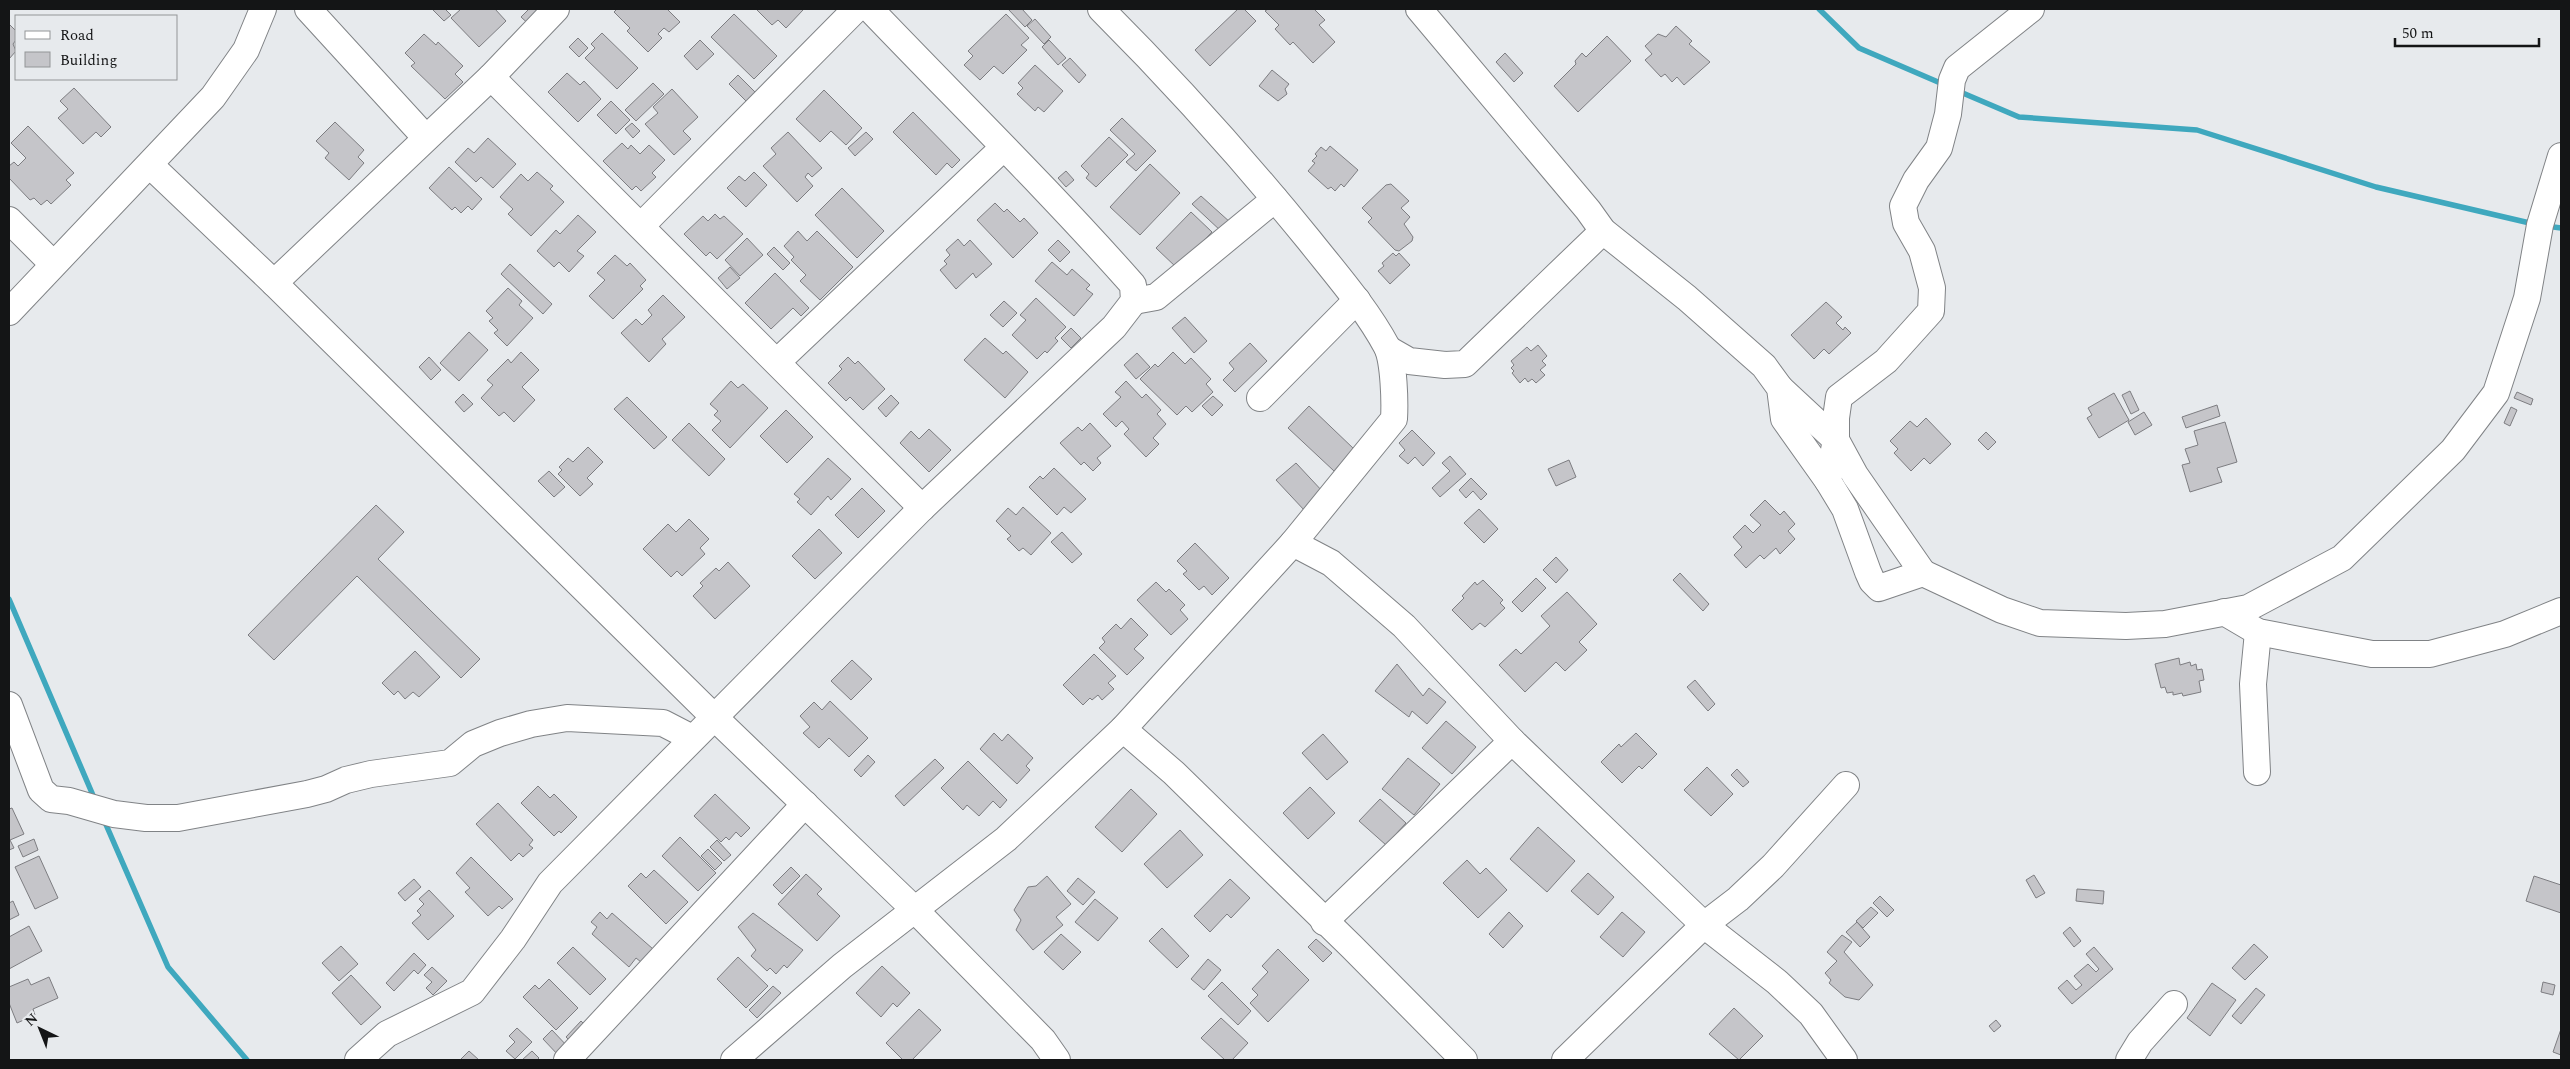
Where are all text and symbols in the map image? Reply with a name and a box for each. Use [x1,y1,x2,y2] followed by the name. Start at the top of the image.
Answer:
[15,15,178,80] legend
[2395,15,2539,47] scale bar
[2402,22,2434,45] text: 50 m
[60,24,94,47] text: Road
[60,49,117,72] text: Building
[15,1004,65,1054] north arrow
[20,1008,43,1031] text: N

